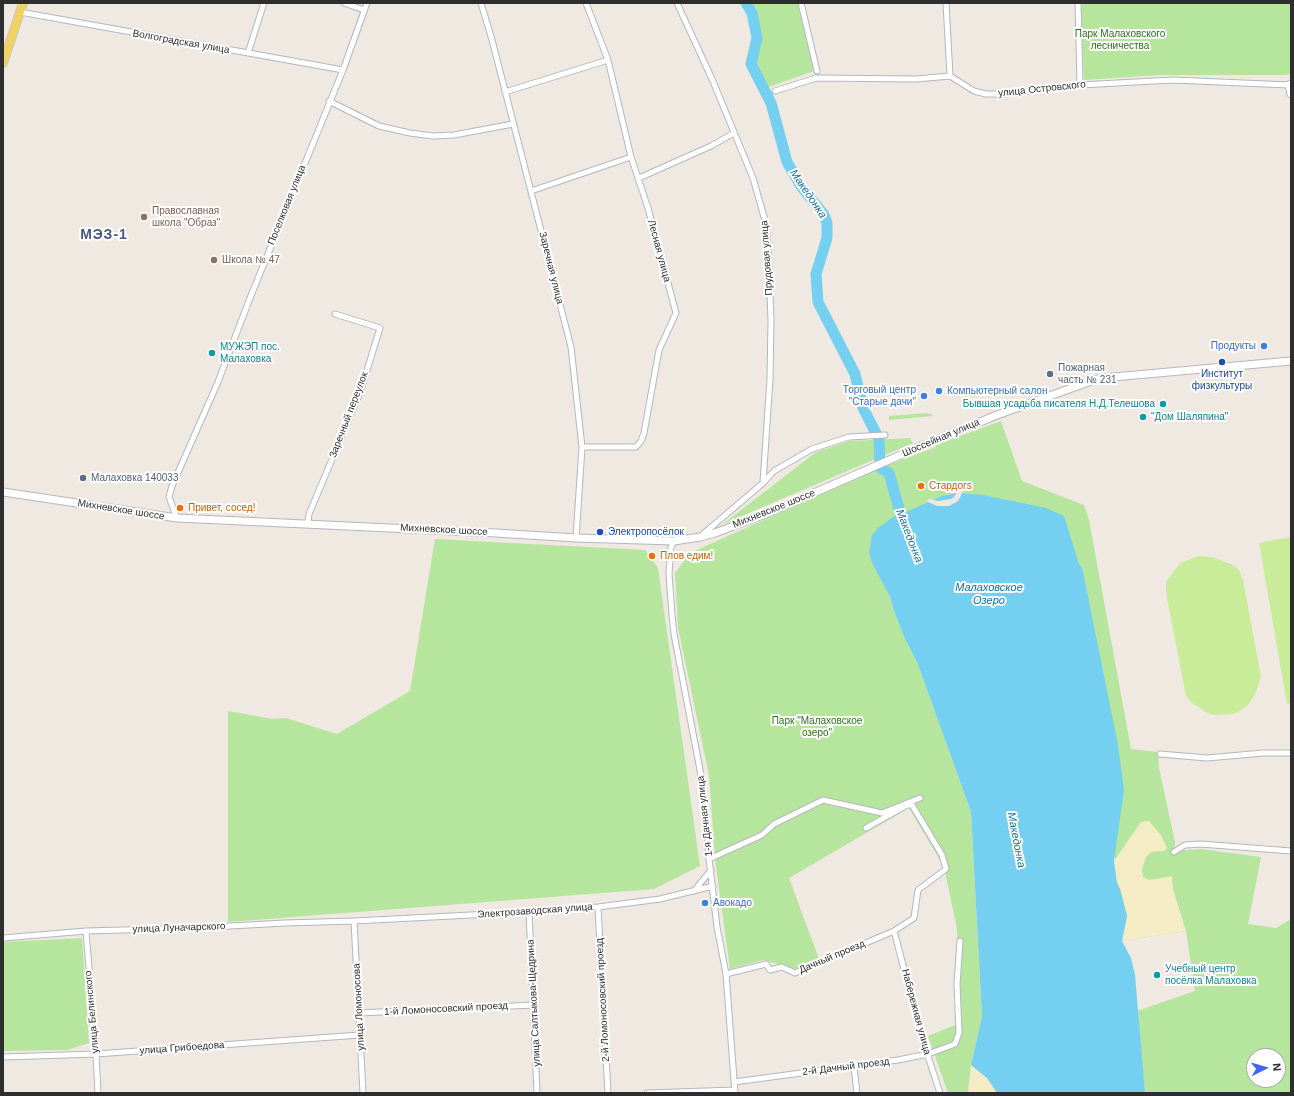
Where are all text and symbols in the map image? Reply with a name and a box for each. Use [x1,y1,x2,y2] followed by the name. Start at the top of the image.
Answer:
[132,28,230,56] street label: Волгоградская улица
[1075,28,1165,52] park label: Парк Малаховского лесничества
[998,78,1086,100] street label: улица Островского
[265,163,309,247] street label: Поселковая улица
[787,167,829,221] water label: Македонка
[152,205,220,228] place label: Православная школа "Образ"
[139,212,149,222] marker: Православная школа "Образ"
[645,219,673,283] street label: Лесная улица
[758,220,776,296] street label: Прудовая улица
[80,227,128,243] district label: МЭЗ-1
[536,230,566,306] street label: Заречная улица
[222,254,280,266] place label: Школа № 47
[209,255,219,265] marker: Школа № 47
[1211,340,1256,352] place label: Продукты
[220,341,280,364] place label: МУЖЭП пос. Малаховка
[1259,341,1269,351] marker: Продукты
[207,348,217,358] marker: МУЖЭП пос. Малаховка
[1217,357,1227,367] marker: Институт физкультуры
[1058,362,1117,386] place label: Пожарная часть № 231
[1192,368,1252,392] place label: Институт физкультуры
[1045,369,1055,379] marker: Пожарная часть № 231
[327,370,371,460] street label: Заречный переулок
[843,384,916,408] place label: Торговый центр "Старые дачи"
[947,385,1047,397] place label: Компьютерный салон
[934,386,944,396] marker: Компьютерный салон
[919,391,929,401] marker: Торговый центр "Старые дачи"
[963,398,1155,410] place label: Бывшая усадьба писателя Н.Д.Телешова
[1158,399,1168,409] marker: Бывшая усадьба писателя Н.Д.Телешова
[1151,411,1228,423] place label: "Дом Шаляпина"
[1138,412,1148,422] marker: "Дом Шаляпина"
[901,416,981,460] street label: Шоссейная улица
[91,472,178,484] place label: Малаховка 140033
[78,473,88,483] marker: Малаховка 140033
[929,480,972,492] place label: Стардогs
[916,481,926,491] marker: Стардогs
[731,487,817,531] street label: Михневское шоссе
[77,497,165,523] street label: Михневское шоссе
[188,502,255,514] place label: Привет, сосед!
[175,503,185,513] marker: Привет, сосед!
[893,507,925,565] water label: Македонка
[400,522,488,538] street label: Михневское шоссе
[608,526,684,538] place label: Электропосёлок
[595,527,605,537] marker: Электропосёлок
[660,550,713,562] place label: Плов едим!
[647,551,657,561] marker: Плов едим!
[955,581,1023,607] water label: Малаховское Озеро
[772,715,862,738] park label: Парк "Малаховское озеро"
[695,775,715,857] street label: 1-я Дачная улица
[1004,811,1028,869] water label: Македонка
[713,897,752,909] place label: Авокадо
[700,898,710,908] marker: Авокадо
[477,901,593,921] street label: Электрозаводская улица
[132,920,226,936] street label: улица Луначарского
[594,938,612,1062] street label: 2-й Ломоносовский проезд
[797,938,867,976] street label: Дачный проезд
[525,939,543,1067] street label: улица Салтыкова-Щедрина
[351,963,367,1051] street label: улица Ломоносова
[1165,963,1257,986] place label: Учебный центр посёлка Малаховка
[899,968,933,1056] street label: Набережная улица
[82,970,102,1054] street label: улица Белинского
[1152,970,1162,980] marker: Учебный центр посёлка Малаховка
[384,1000,508,1018] street label: 1-й Ломоносовский проезд
[139,1039,225,1057] street label: улица Грибоедова
[1246,1048,1286,1088] north arrow
[802,1056,890,1078] street label: 2-й Дачный проезд
[1271,1063,1283,1072] text: N

